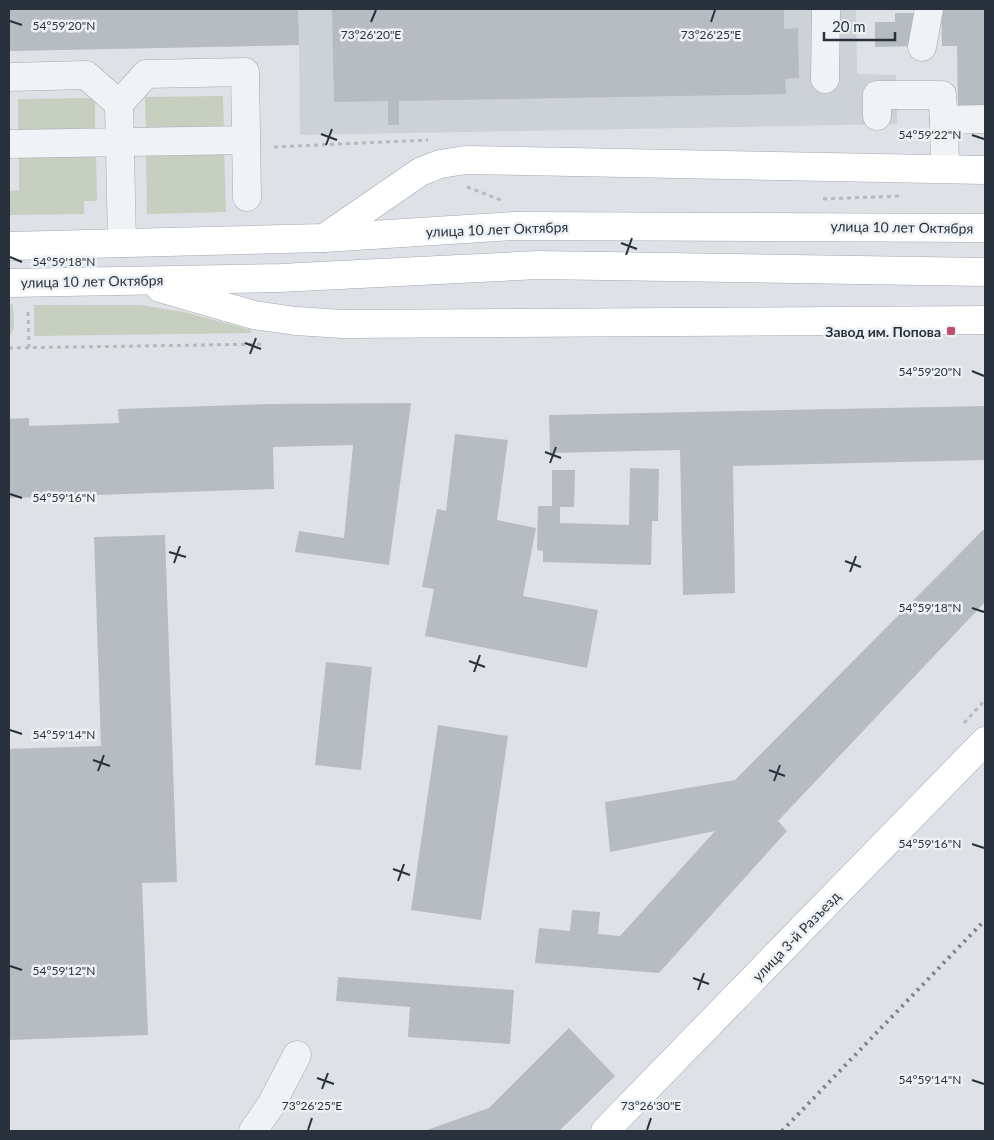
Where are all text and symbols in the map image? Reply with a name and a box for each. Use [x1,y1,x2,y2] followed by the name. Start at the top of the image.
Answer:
[824,10,895,42] scale bar
[832,17,866,35] text: 20 m
[33,18,95,33] text: 54°59'20"N
[341,27,401,42] text: 73°26'20"E
[681,27,741,42] text: 73°26'25"E
[899,127,961,142] text: 54°59'22"N
[831,217,973,237] street label: улица 10 лет Октября
[425,218,569,240] street label: улица 10 лет Октября
[33,254,95,269] text: 54°59'18"N
[21,271,163,291] street label: улица 10 лет Октября
[825,323,941,340] place label: Завод им. Попова
[945,325,957,337] marker: Завод им. Попова
[899,364,961,379] text: 54°59'20"N
[33,490,95,505] text: 54°59'16"N
[899,600,961,615] text: 54°59'18"N
[33,727,95,742] text: 54°59'14"N
[899,836,961,851] text: 54°59'16"N
[749,887,844,985] street label: улица 3-й Разъезд
[33,963,95,978] text: 54°59'12"N
[899,1072,961,1087] text: 54°59'14"N
[282,1098,342,1113] text: 73°26'25"E
[621,1098,681,1113] text: 73°26'30"E

